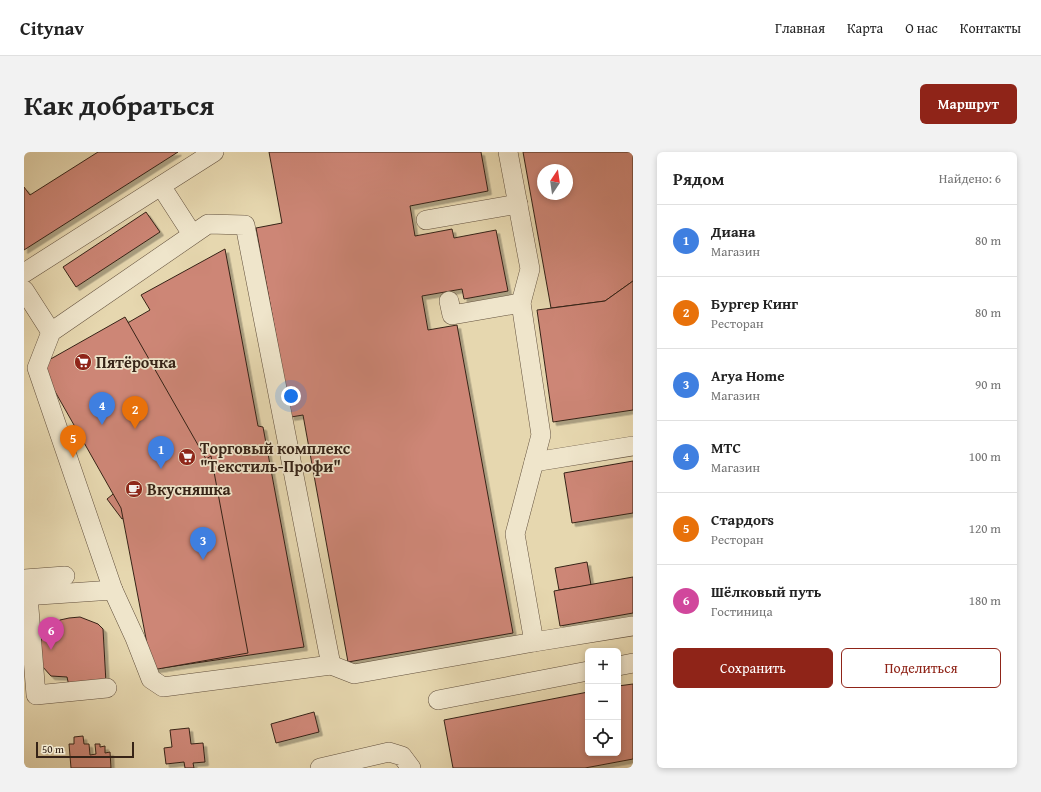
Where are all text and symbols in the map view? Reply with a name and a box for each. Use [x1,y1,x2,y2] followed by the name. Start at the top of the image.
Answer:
[20,14,84,42] text: Citynav
[775,18,825,38] text: Главная
[847,18,883,38] text: Карта
[905,18,938,38] text: О нас
[960,18,1021,38] text: Контакты
[24,84,214,125] text: Как добраться
[920,84,1017,124] button: Маршрут
[537,164,573,200] north arrow
[673,166,724,191] text: Рядом
[939,169,1001,188] text: Найдено: 6
[711,221,755,242] text: Диана
[683,231,689,250] text: 1
[975,231,1001,250] text: 80 m
[711,242,760,261] text: Магазин
[711,293,798,314] text: Бургер Кинг
[683,303,689,322] text: 2
[975,303,1001,322] text: 80 m
[711,314,764,333] text: Ресторан
[96,350,177,374] place label: Пятёрочка
[73,352,93,372] supermarket icon: Пятёрочка
[711,365,785,386] text: Arya Home
[683,375,689,394] text: 3
[975,375,1001,394] text: 90 m
[281,386,301,406] your location
[711,386,760,405] text: Магазин
[89,392,115,425] pin: 4
[122,396,148,429] pin: 2
[60,425,86,458] pin: 5
[148,436,174,469] pin: 1
[200,436,351,478] place label: Торговый комплекс "Текстиль-Профи"
[711,437,741,458] text: МТС
[177,447,197,467] supermarket icon: Торговый комплекс "Текстиль-Профи"
[683,447,689,466] text: 4
[969,447,1001,466] text: 100 m
[711,458,760,477] text: Магазин
[147,477,232,501] place label: Вкусняшка
[124,479,144,499] cafe icon: Вкусняшка
[711,509,774,530] text: Стардогs
[683,519,689,538] text: 5
[969,519,1001,538] text: 120 m
[190,527,216,560] pin: 3
[711,530,764,549] text: Ресторан
[711,581,822,602] text: Шёлковый путь
[683,591,689,610] text: 6
[969,591,1001,610] text: 180 m
[711,602,773,621] text: Гостиница
[38,617,64,650] pin: 6
[585,648,621,756] map controls
[585,648,621,684] button: +
[673,648,833,688] button: Сохранить
[841,648,1001,688] button: Поделиться
[585,684,621,720] button: −
[585,720,621,756] button: locate
[36,740,134,759] scale bar
[42,741,64,757] text: 50 m

